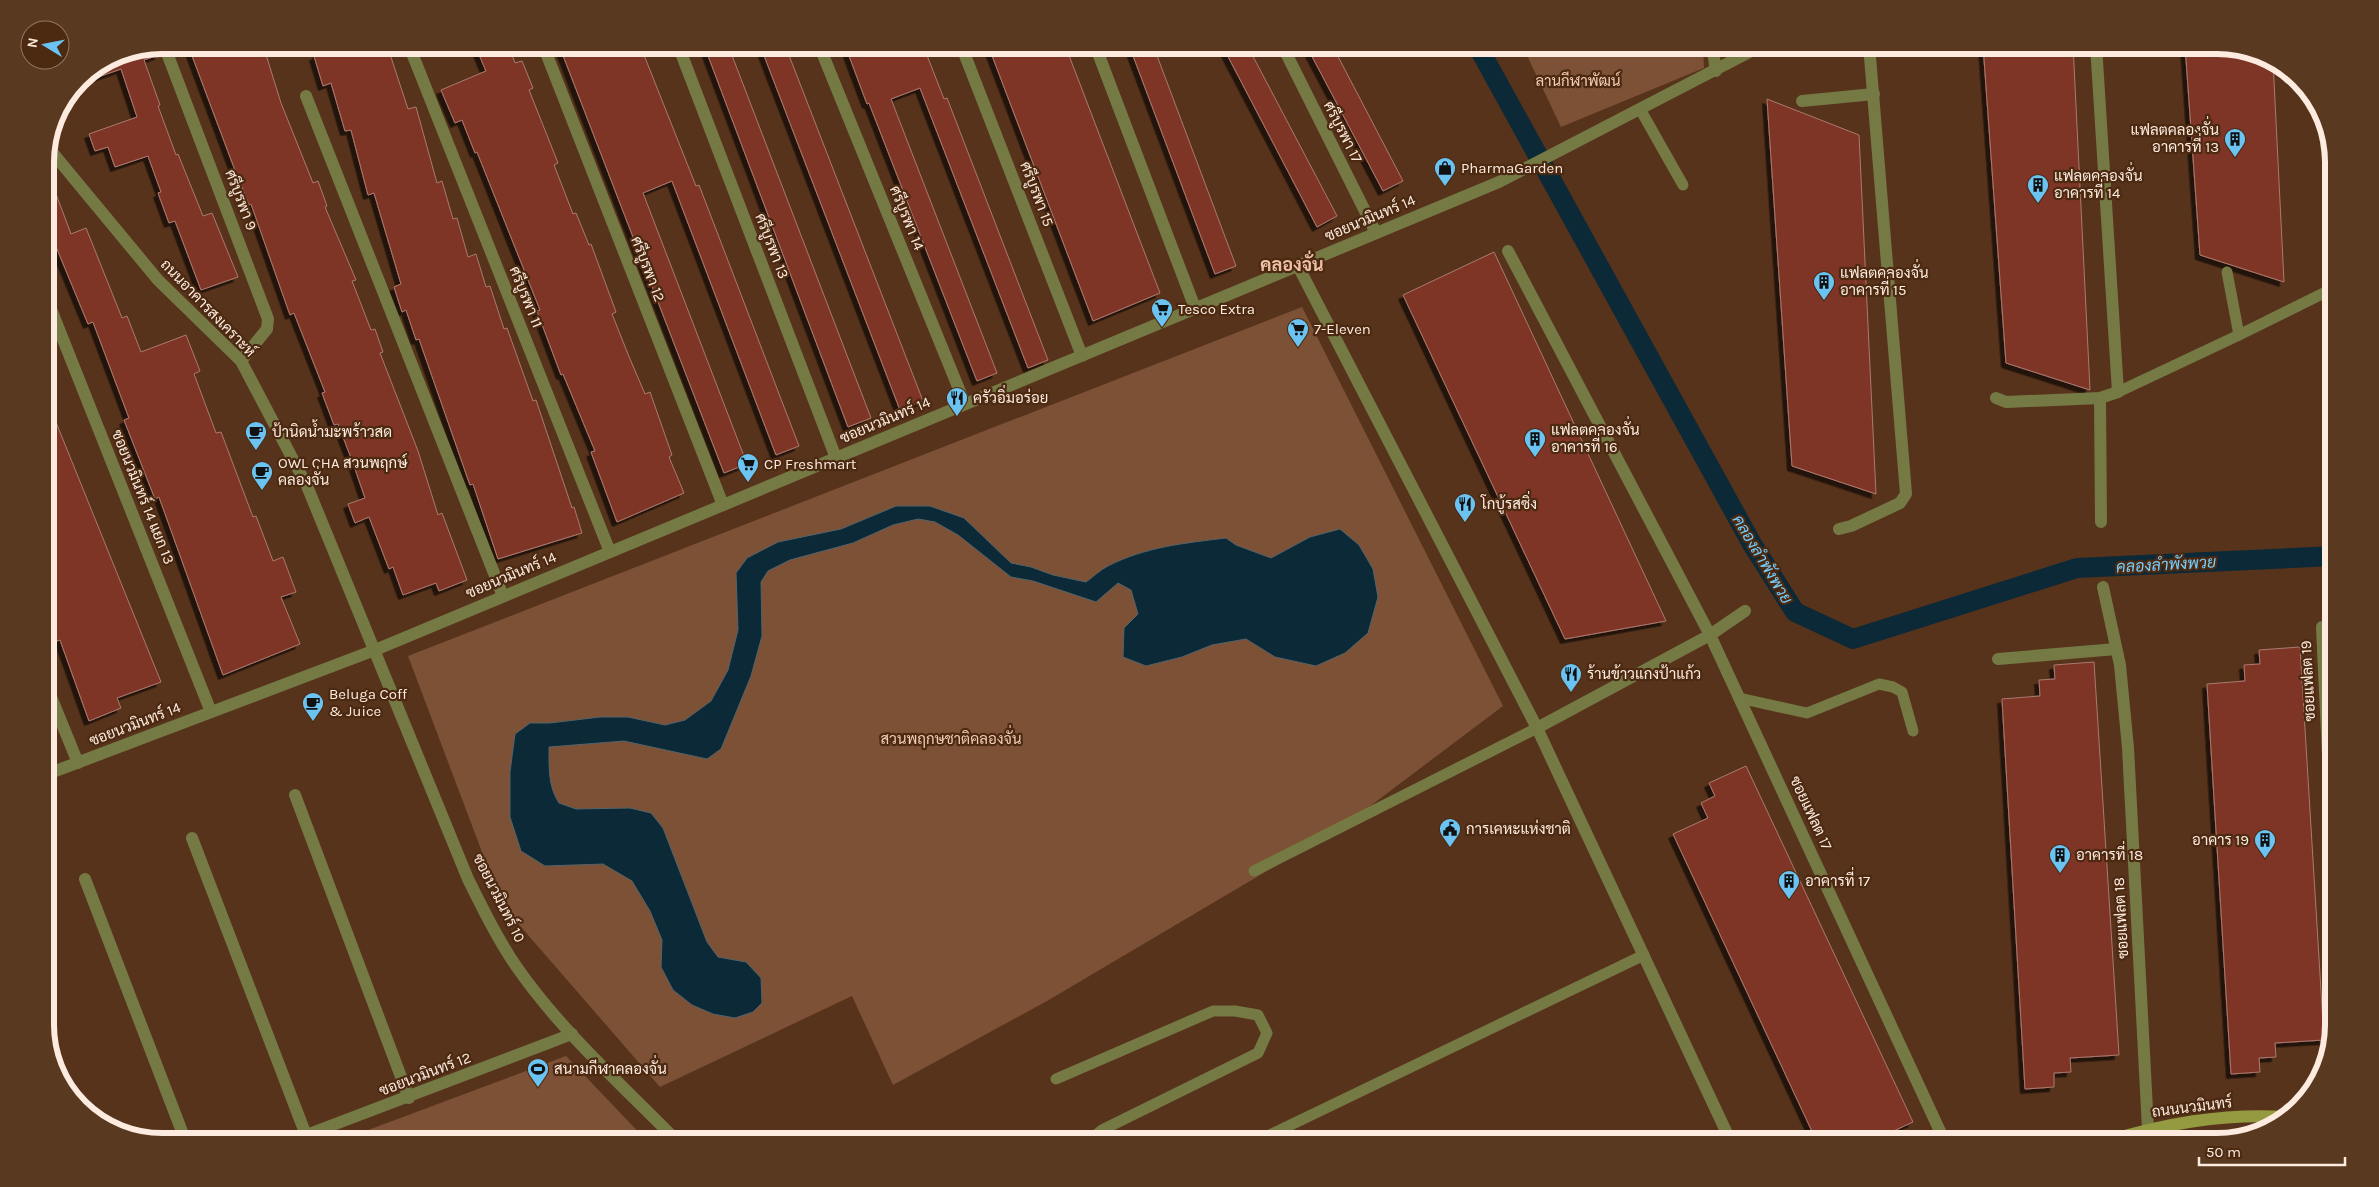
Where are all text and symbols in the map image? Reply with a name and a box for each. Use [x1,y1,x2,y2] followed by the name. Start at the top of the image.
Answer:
[20,20,70,70] north arrow
[23,36,42,49] text: N
[1535,71,1621,90] park label: ลานกีฬาพัฒน์
[1319,98,1367,166] street label: ศรีบูรพา 17
[2130,115,2219,156] place label: แฟลตคลองจั่น อาคารที่ 13
[2223,127,2247,158] building icon: แฟลตคลองจั่น อาคารที่ 13
[1433,156,1457,187] shop icon: PharmaGarden
[1015,159,1059,229] street label: ศรีบูรพา 15
[1461,159,1563,177] place label: PharmaGarden
[2054,161,2143,202] place label: แฟลตคลองจั่น อาคารที่ 14
[220,167,262,233] street label: ศรีบูรพา 9
[2026,173,2050,204] building icon: แฟลตคลองจั่น อาคารที่ 14
[885,183,929,254] street label: ศรีบูรพา 14
[1322,190,1419,245] street label: ซอยนวมินทร์ 14
[750,210,794,282] street label: ศรีบูรพา 13
[626,233,670,305] street label: ศรีบูรพา 12
[1260,250,1324,276] district label: คลองจั่น
[157,255,260,361] street label: ถนนอาคารสงเคราะห์
[1840,258,1929,299] place label: แฟลตคลองจั่น อาคารที่ 15
[505,263,547,331] street label: ศรีบูรพา 11
[1812,270,1836,301] building icon: แฟลตคลองจั่น อาคารที่ 15
[1150,297,1174,328] supermarket icon: Tesco Extra
[1178,300,1255,318] place label: Tesco Extra
[1286,317,1310,348] supermarket icon: 7-Eleven
[1314,320,1371,338] place label: 7-Eleven
[973,384,1048,407] place label: ครัวอิ่มอร่อย
[945,386,969,417] restaurant icon: ครัวอิ่มอร่อย
[837,392,934,447] street label: ซอยนวมินทร์ 14
[1551,415,1640,456] place label: แฟลตคลองจั่น อาคารที่ 16
[272,419,392,441] place label: ป้านิดน้ำมะพร้าวสด
[244,420,268,451] cafe icon: ป้านิดน้ำมะพร้าวสด
[108,427,179,567] street label: ซอยนวมินทร์ 14 แยก 13
[1523,427,1547,458] building icon: แฟลตคลองจั่น อาคารที่ 16
[736,452,760,483] supermarket icon: CP Freshmart
[278,453,408,489] place label: OWL CHA สวนพฤกษ์ คลองจั่น
[764,455,857,473] place label: CP Freshmart
[250,460,274,491] cafe icon: OWL CHA สวนพฤกษ์ คลองจั่น
[1480,490,1537,514] place label: โกบู้รสซิ่ง
[1453,492,1477,523] restaurant icon: โกบู้รสซิ่ง
[1729,511,1797,607] water label: คลองลำพังพวย
[463,547,560,602] street label: ซอยนวมินทร์ 14
[2115,551,2217,577] water label: คลองลำพังพวย
[2297,640,2319,722] street label: ซอยแฟลต 19
[1559,662,1583,693] restaurant icon: ร้านข้าวแกงป้าแก้ว
[1587,664,1701,683] place label: ร้านข้าวแกงป้าแก้ว
[329,685,408,720] place label: Beluga Coff & Juice
[301,691,325,722] cafe icon: Beluga Coff & Juice
[86,697,184,750] street label: ซอยนวมินทร์ 14
[881,724,1021,748] park label: สวนพฤกษชาติคลองจั่น
[1786,773,1836,853] street label: ซอยแฟลต 17
[1438,817,1462,848] public building icon: การเคหะแห่งชาติ
[1466,819,1571,838] place label: การเคหะแห่งชาติ
[2253,828,2277,859] building icon: อาคาร 19
[2192,831,2249,849] place label: อาคาร 19
[2076,840,2143,864] place label: อาคารที่ 18
[2048,843,2072,874] building icon: อาคารที่ 18
[469,850,530,945] street label: ซอยนวมินทร์ 10
[1805,866,1870,890] place label: อาคารที่ 17
[1777,869,1801,900] building icon: อาคารที่ 17
[2110,877,2132,959] street label: ซอยแฟลต 18
[376,1047,473,1100] street label: ซอยนวมินทร์ 12
[554,1054,667,1078] place label: สนามกีฬาคลองจั่น
[526,1057,550,1088] sports icon: สนามกีฬาคลองจั่น
[2151,1092,2233,1121] street label: ถนนนวมินทร์
[2199,1134,2345,1166] scale bar
[2206,1143,2241,1161] text: 50 m

